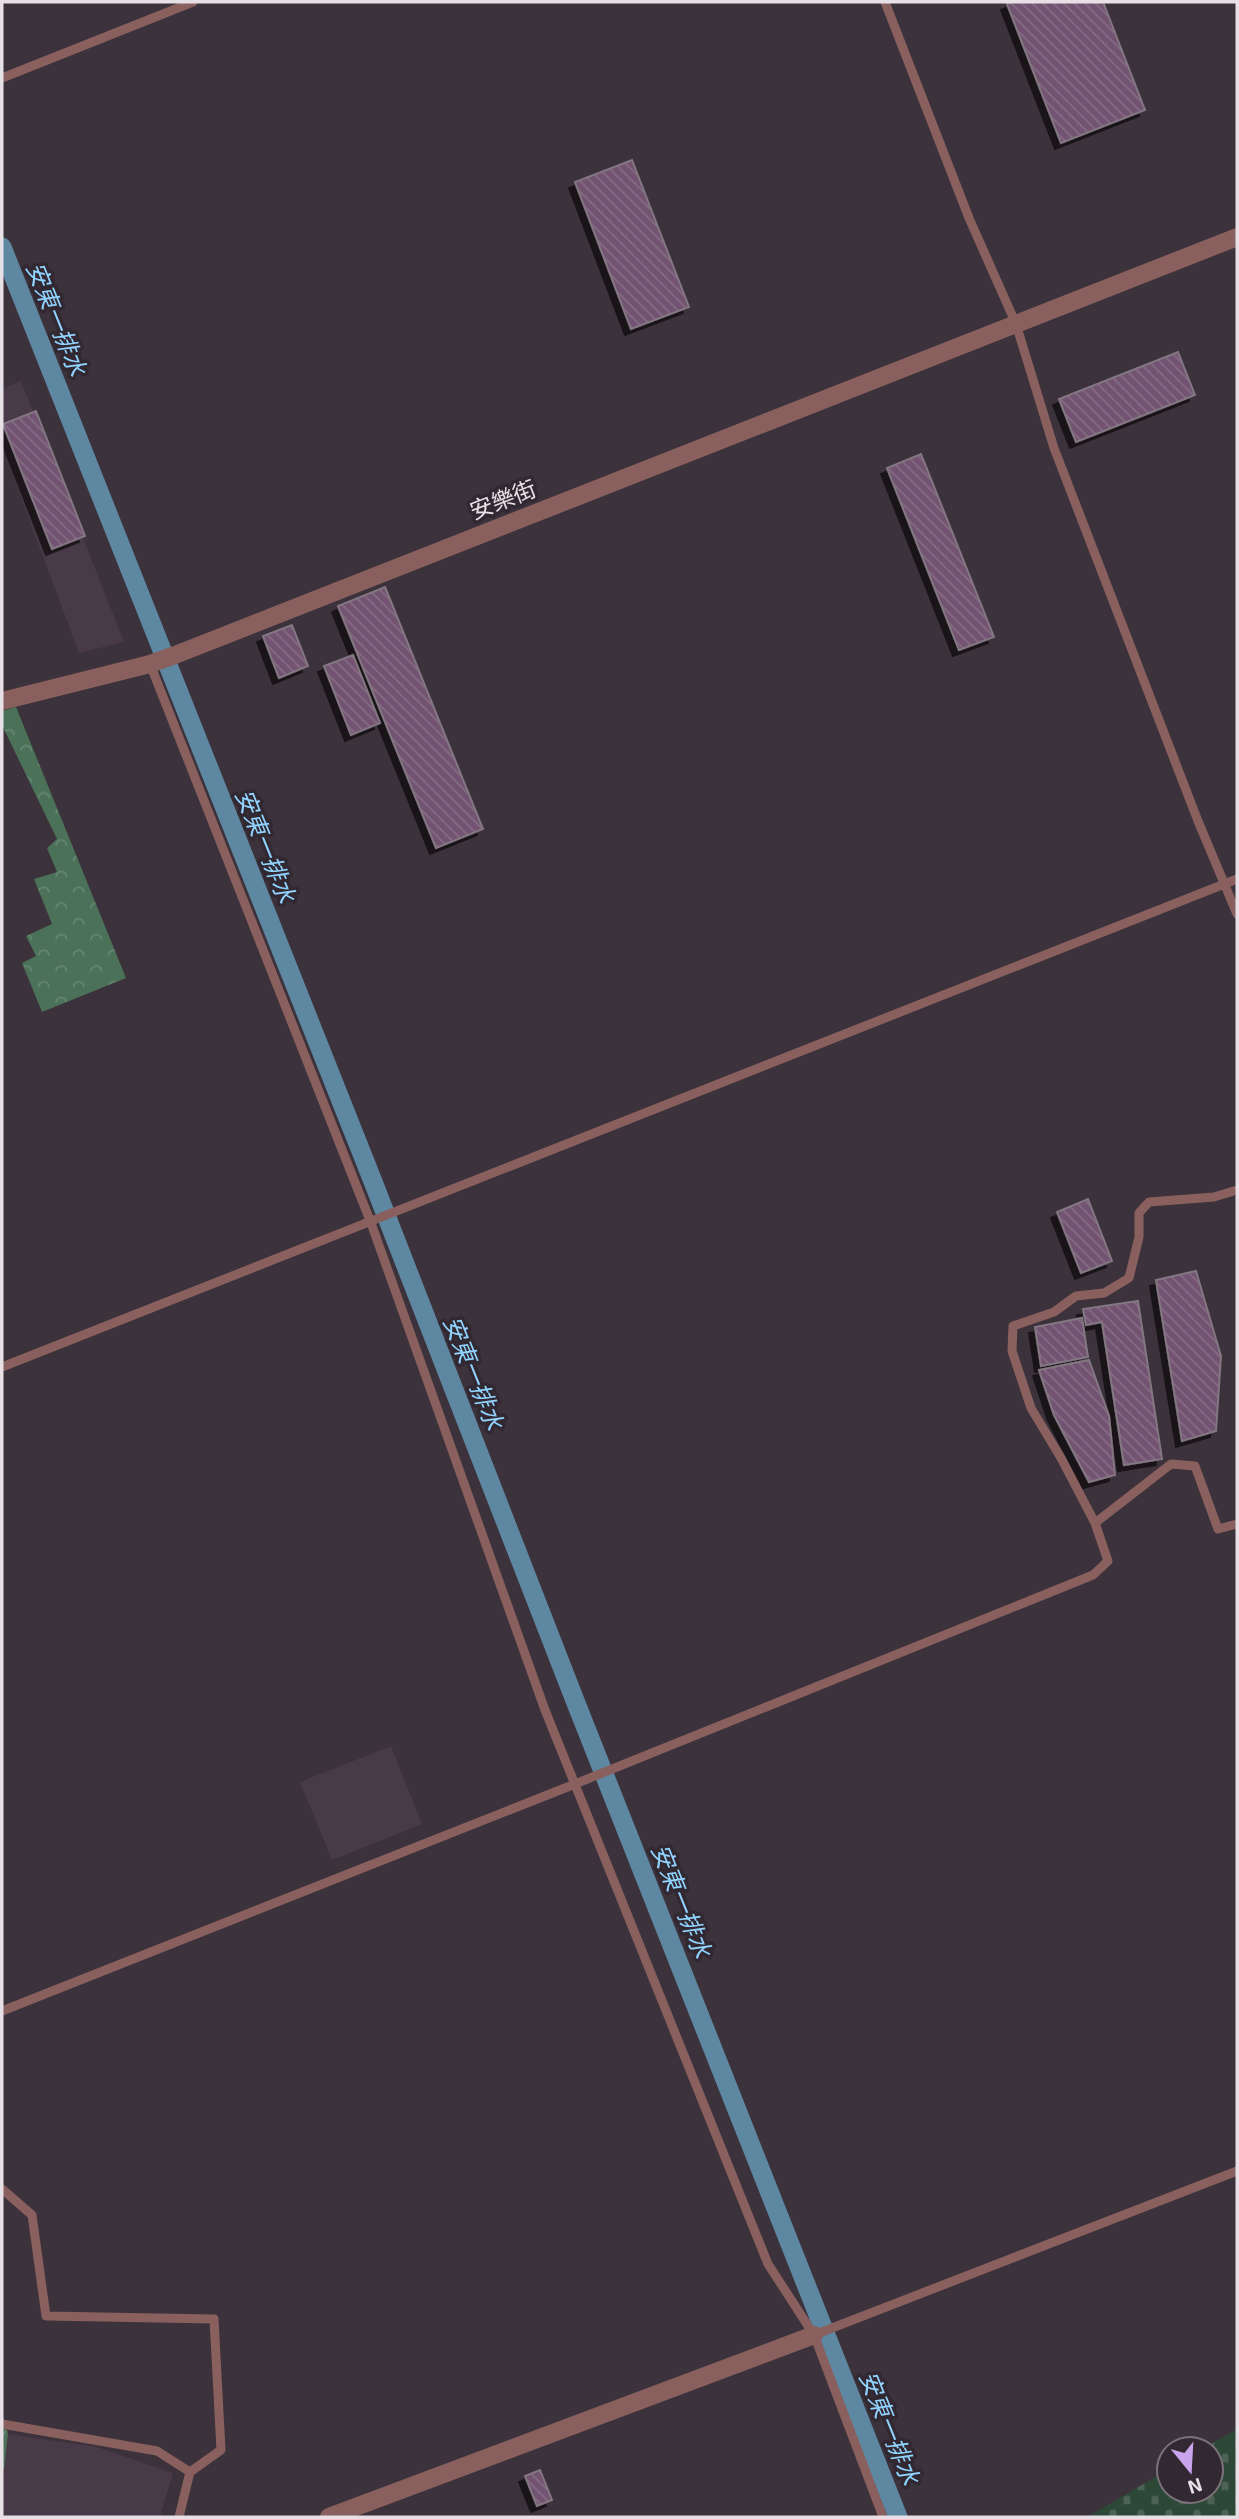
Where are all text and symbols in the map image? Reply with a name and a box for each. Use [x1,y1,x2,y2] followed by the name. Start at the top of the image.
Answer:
[21,257,94,380] water label: 安東一排水
[465,474,540,525] street label: 安樂街
[230,784,303,907] water label: 安東一排水
[438,1311,511,1434] water label: 安東一排水
[646,1839,719,1962] water label: 安東一排水
[854,2366,927,2489] water label: 安東一排水
[1155,2435,1225,2505] north arrow
[1185,2474,1205,2500] text: N

